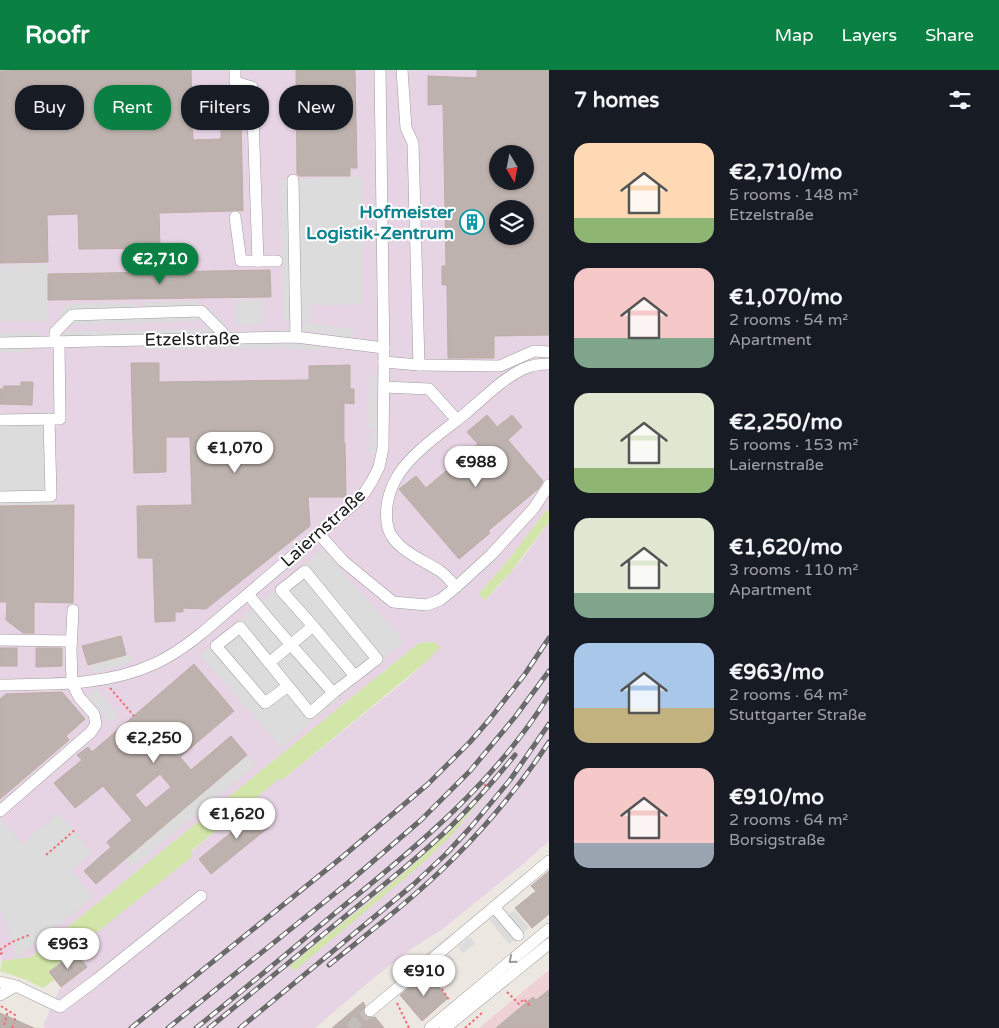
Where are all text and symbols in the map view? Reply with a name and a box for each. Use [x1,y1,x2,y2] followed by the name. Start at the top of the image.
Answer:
[25,21,90,50] text: Roofr
[775,24,814,46] text: Map
[842,24,897,46] text: Layers
[925,24,974,46] text: Share
[15,85,84,130] chip: Buy
[94,85,171,130] chip: Rent
[181,85,269,130] chip: Filters
[279,85,353,130] chip: New
[946,86,974,114] icon: filters
[574,88,659,113] text: 7 homes
[489,145,534,190] north arrow
[489,145,534,245] map controls
[729,160,842,185] text: €2,710/mo
[614,163,674,223] icon: home
[729,185,858,205] text: 5 rooms · 148 m²
[489,200,534,245] button: layers
[306,201,455,244] place label: Hofmeister Logistik-Zentrum
[729,205,814,225] text: Etzelstraße
[459,209,485,235] building icon: Hofmeister Logistik-Zentrum
[119,242,201,285] pin: €2,710
[132,249,188,269] text: €2,710
[729,285,843,310] text: €1,070/mo
[614,288,674,348] icon: home
[729,310,848,330] text: 2 rooms · 54 m²
[144,327,240,351] street label: Etzelstraße
[729,330,812,350] text: Apartment
[729,410,843,435] text: €2,250/mo
[614,413,674,473] icon: home
[194,432,276,474] pin: €1,070
[729,435,858,455] text: 5 rooms · 153 m²
[207,438,263,458] text: €1,070
[446,446,506,488] pin: €988
[455,452,497,472] text: €988
[729,455,824,475] text: Laiernstraße
[276,484,370,572] street label: Laiernstraße
[729,535,843,560] text: €1,620/mo
[614,538,674,598] icon: home
[729,560,858,580] text: 3 rooms · 110 m²
[729,580,812,600] text: Apartment
[729,660,824,685] text: €963/mo
[614,663,674,723] icon: home
[729,685,848,705] text: 2 rooms · 64 m²
[729,705,867,725] text: Stuttgarter Straße
[113,722,195,764] pin: €2,250
[126,728,182,748] text: €2,250
[729,785,824,810] text: €910/mo
[614,788,674,848] icon: home
[196,798,278,840] pin: €1,620
[209,804,265,824] text: €1,620
[729,810,848,830] text: 2 rooms · 64 m²
[729,830,825,850] text: Borsigstraße
[38,928,98,970] pin: €963
[47,934,89,954] text: €963
[394,954,454,997] pin: €910
[508,954,517,963] one-way arrow
[403,961,445,981] text: €910

